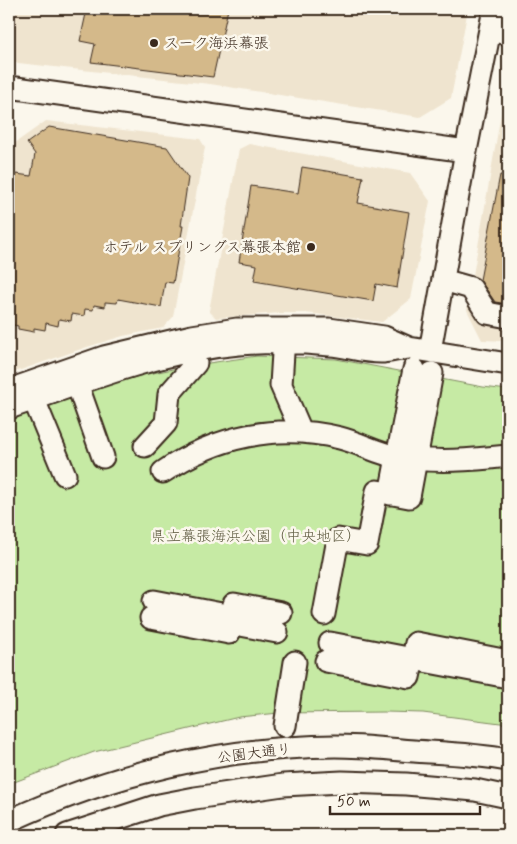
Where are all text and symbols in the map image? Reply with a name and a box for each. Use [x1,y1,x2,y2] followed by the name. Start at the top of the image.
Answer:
[164,34,268,54] place label: スーク海浜幕張
[148,37,160,49] marker: スーク海浜幕張
[103,238,301,258] place label: ホテル スプリングス幕張本館
[305,241,317,253] marker: ホテル スプリングス幕張本館
[151,527,361,547] park label: 県立幕張海浜公園（中央地区）
[216,739,293,768] street label: 公園大通り
[330,784,480,816] scale bar
[337,792,371,812] text: 50 m

